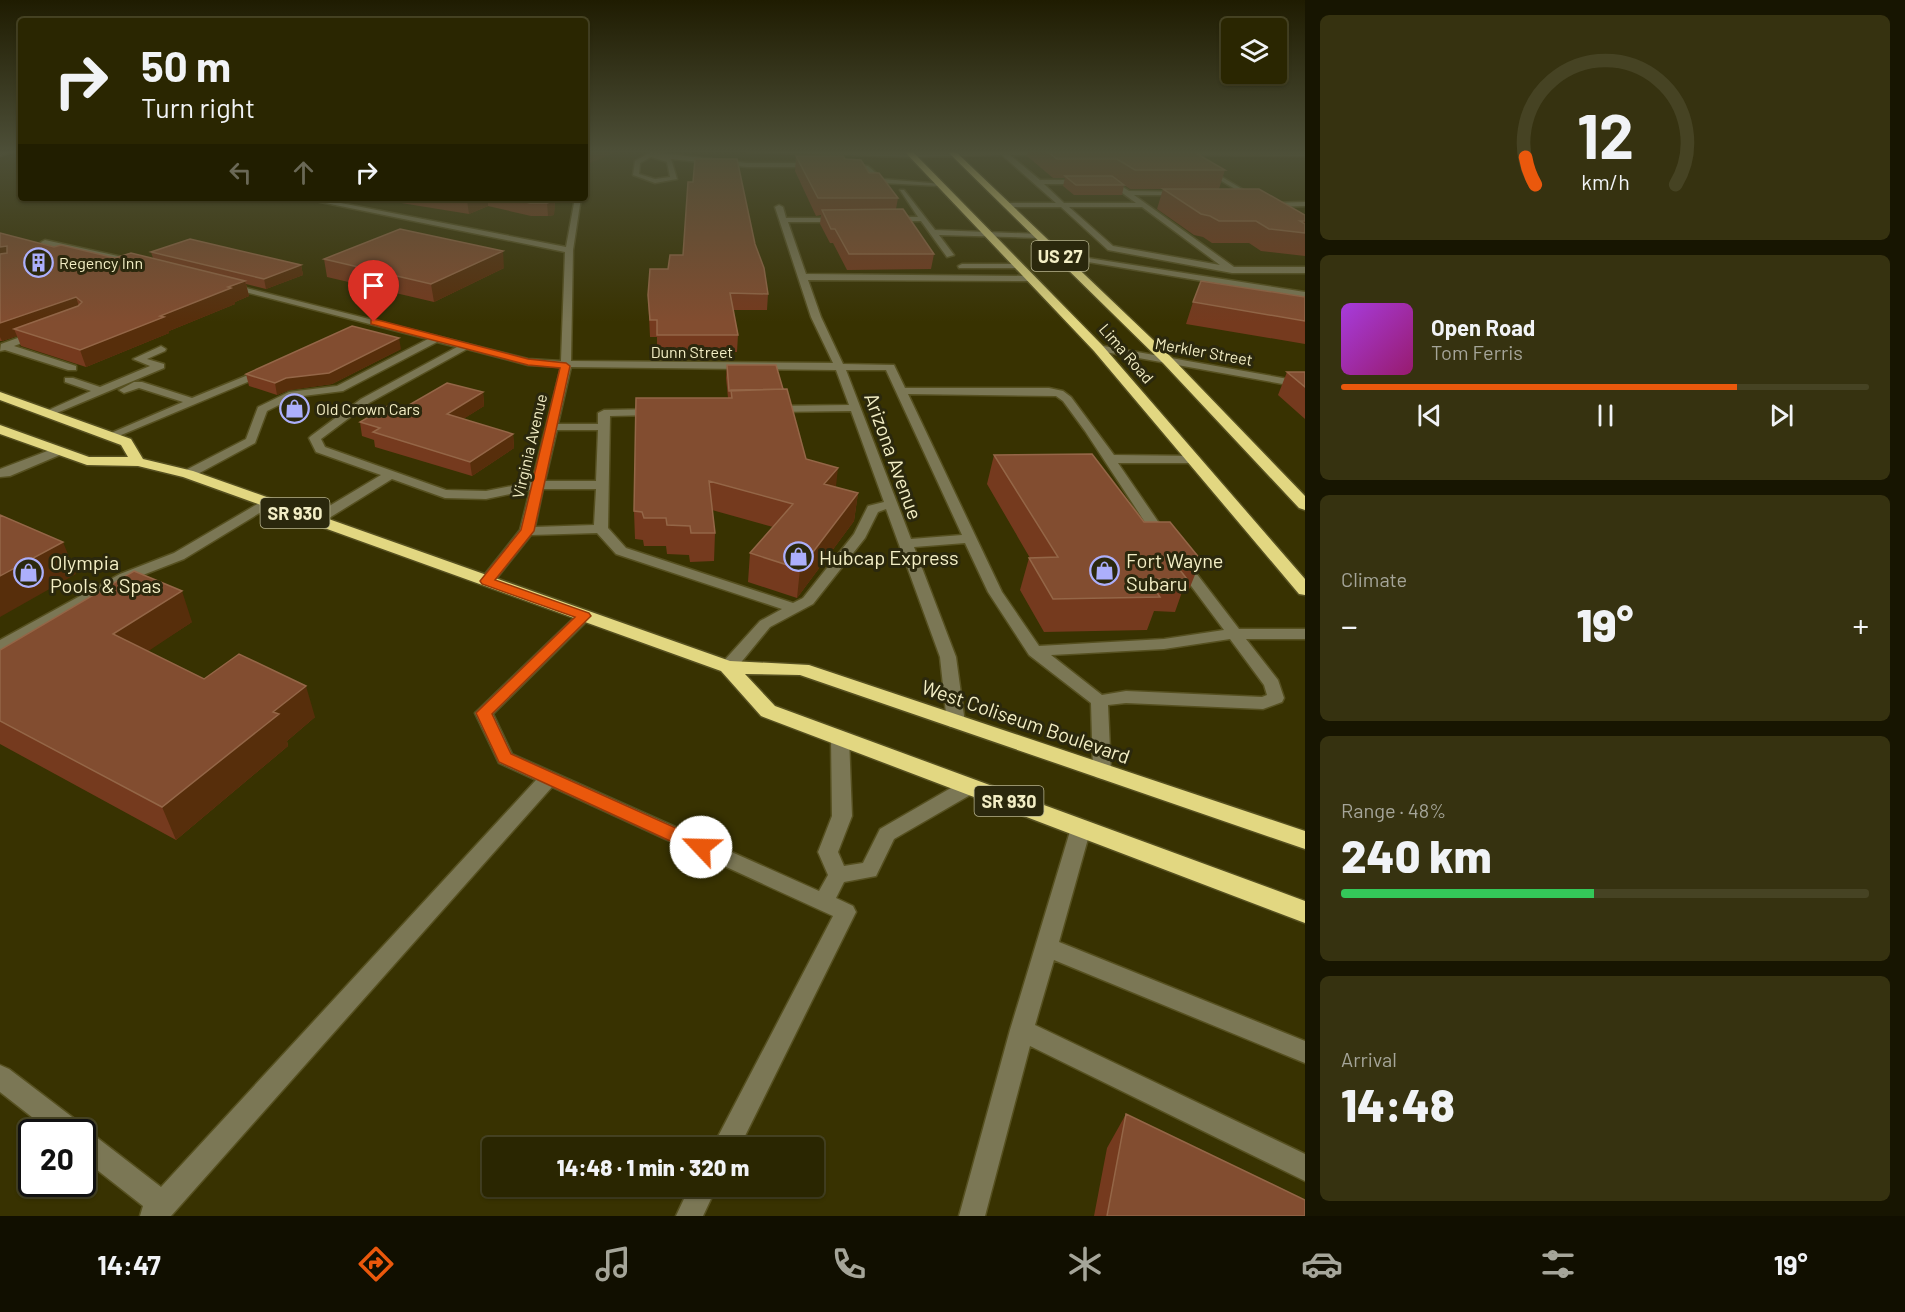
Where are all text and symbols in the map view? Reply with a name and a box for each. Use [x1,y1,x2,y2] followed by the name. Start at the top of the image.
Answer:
[1221,18,1287,84] map controls
[1221,18,1287,84] button: layers
[141,40,231,90] text: 50 m
[42,42,120,120] icon: right
[141,91,255,123] text: Turn right
[1576,97,1634,171] text: 12
[224,156,257,189] icon: left
[287,156,320,189] icon: ahead
[350,156,383,189] icon: right
[1581,169,1629,194] text: km/h
[1032,241,1088,271] road number: US 27
[22,246,54,278] building icon: Regency Inn
[59,253,143,272] place label: Regency Inn
[348,260,399,322] pin
[357,269,390,302] icon: arrive
[1431,314,1535,340] text: Open Road
[1096,319,1158,387] street label: Lima Road
[1154,333,1254,369] street label: Merkler Street
[1431,340,1523,364] text: Tom Ferris
[651,342,733,361] street label: Dunn Street
[860,389,928,523] street label: Arizona Avenue
[279,392,311,424] shop icon: Old Crown Cars
[508,392,550,500] street label: Virginia Avenue
[316,399,420,418] place label: Old Crown Cars
[1413,399,1446,432] icon: previous
[1589,399,1622,432] icon: pause
[1765,399,1798,432] icon: next
[260,498,330,528] road number: SR 930
[782,541,814,573] shop icon: Hubcap Express
[819,545,959,569] place label: Hubcap Express
[1126,548,1224,595] place label: Fort Wayne Subaru
[50,550,161,597] place label: Olympia Pools & Spas
[1089,555,1121,587] shop icon: Fort Wayne Subaru
[13,557,45,589] shop icon: Olympia Pools & Spas
[1341,567,1407,591] text: Climate
[1577,597,1633,651] text: 19°
[1341,605,1358,645] text: −
[1853,605,1869,645] text: +
[919,674,1133,768] street label: West Coliseum Boulevard
[974,786,1044,816] road number: SR 930
[1341,798,1446,822] text: Range · 48%
[669,815,733,879] position arrow
[1341,828,1492,882] text: 240 km
[1341,1047,1397,1071] text: Arrival
[1341,1077,1455,1131] text: 14:48
[18,1119,96,1197] speed limit sign: 20
[557,1154,749,1180] text: 14:48 · 1 min · 320 m
[355,1243,397,1285] icon: directions
[592,1243,634,1285] icon: music
[828,1243,870,1285] icon: phone
[1064,1243,1106,1285] icon: climate
[1301,1243,1343,1285] icon: car
[1537,1243,1579,1285] icon: filters
[97,1248,161,1280] text: 14:47
[1774,1248,1808,1280] text: 19°

